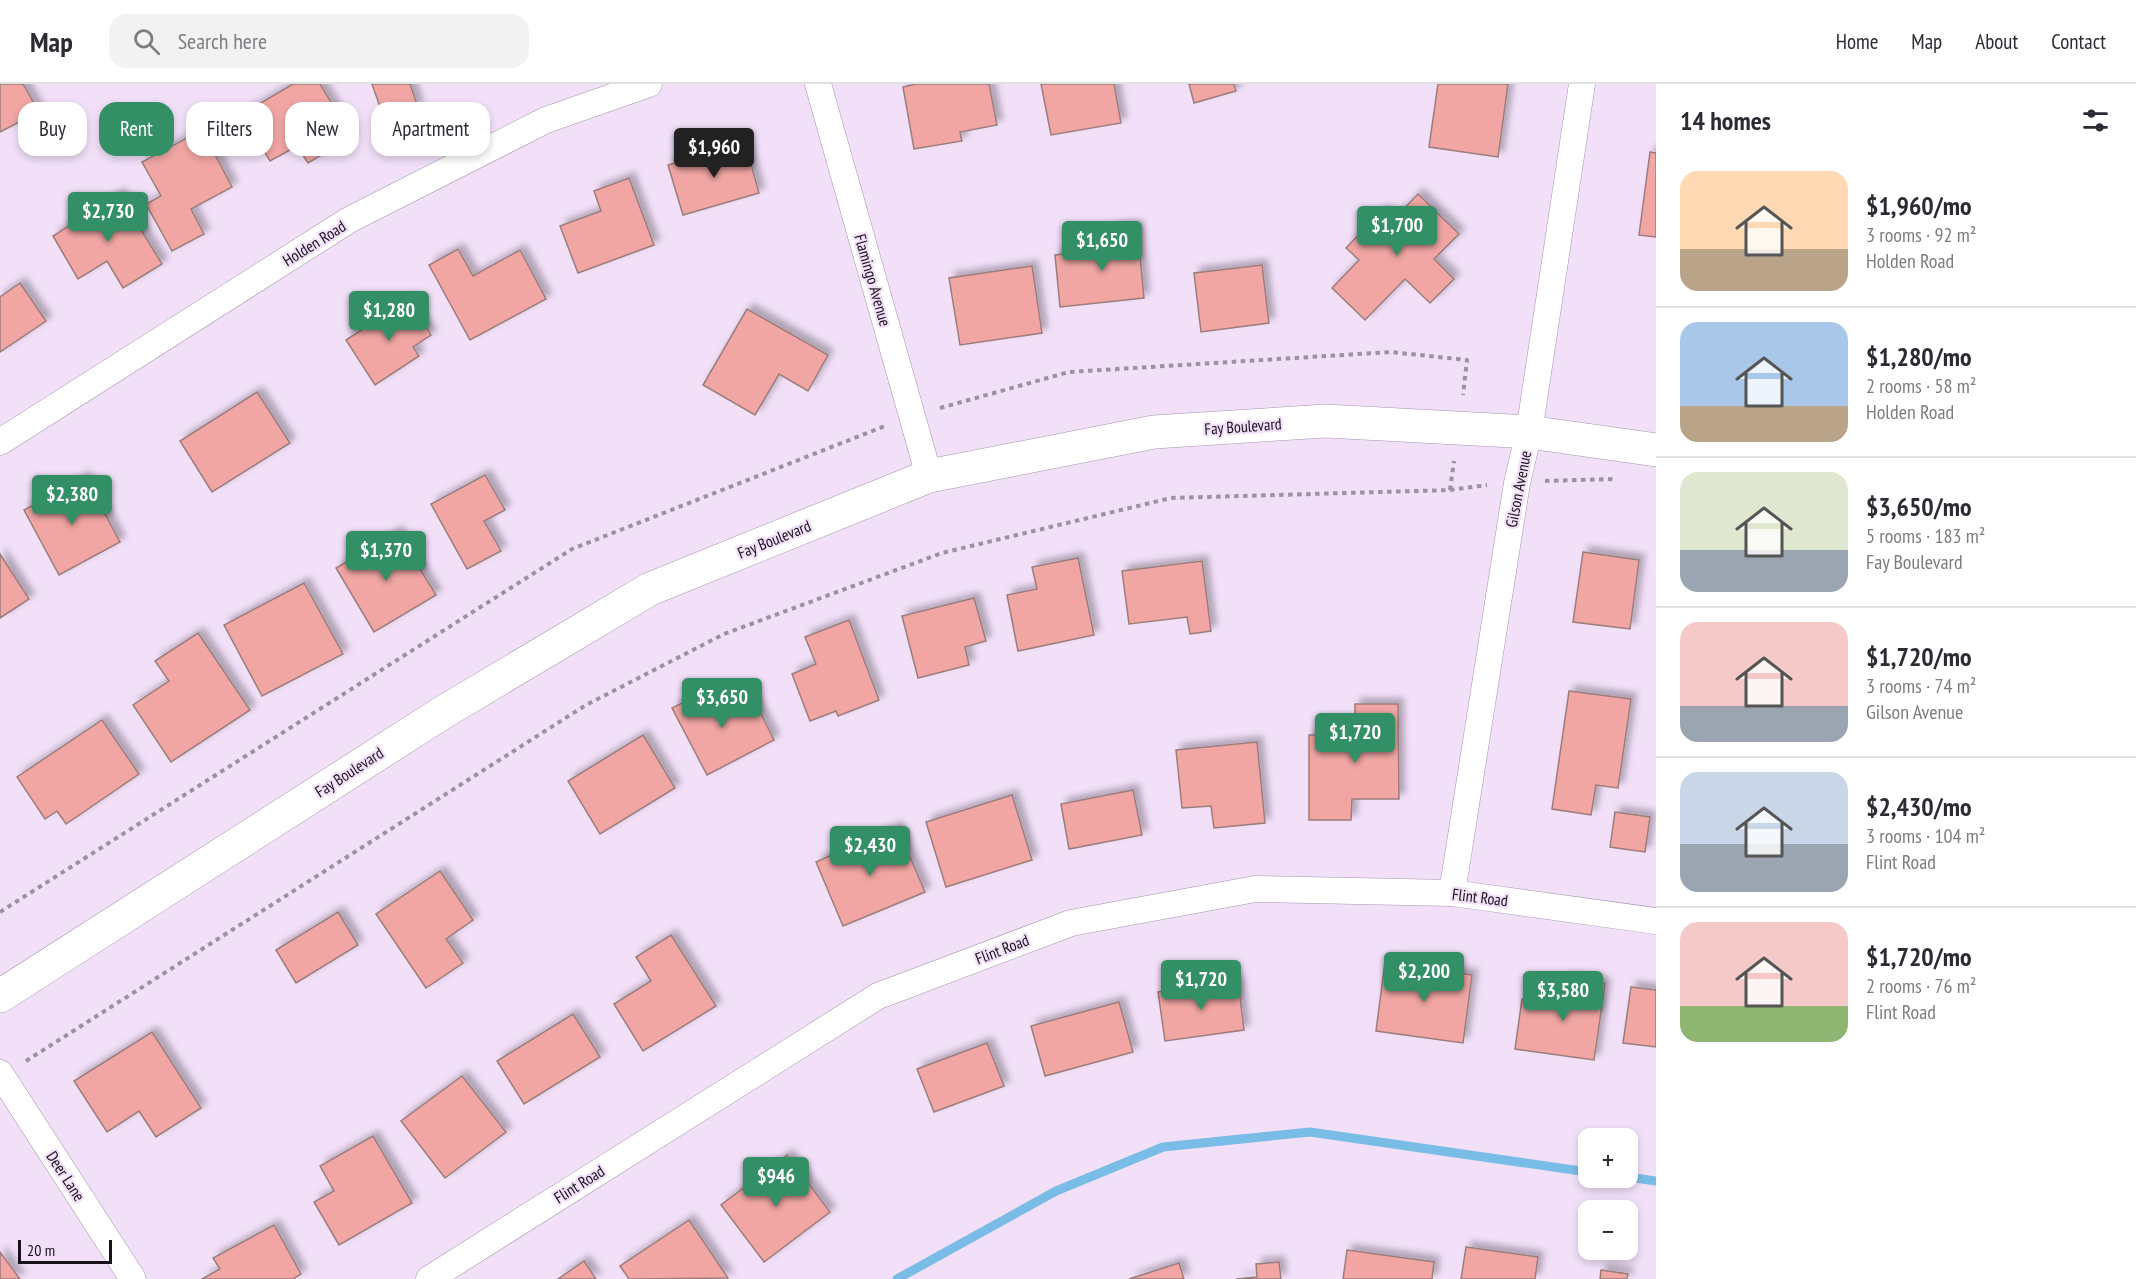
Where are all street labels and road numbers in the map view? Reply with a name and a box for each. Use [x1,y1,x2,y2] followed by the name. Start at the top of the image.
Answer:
[279,216,349,270] street label: Holden Road
[850,232,896,328] street label: Flamingo Avenue
[1204,413,1282,439] street label: Fay Boulevard
[1501,449,1535,529] street label: Gilson Avenue
[734,515,814,563] street label: Fay Boulevard
[311,743,387,801] street label: Fay Boulevard
[1451,884,1509,910] street label: Flint Road
[972,930,1032,968] street label: Flint Road
[42,1147,90,1205] street label: Deer Lane
[550,1161,608,1207] street label: Flint Road

